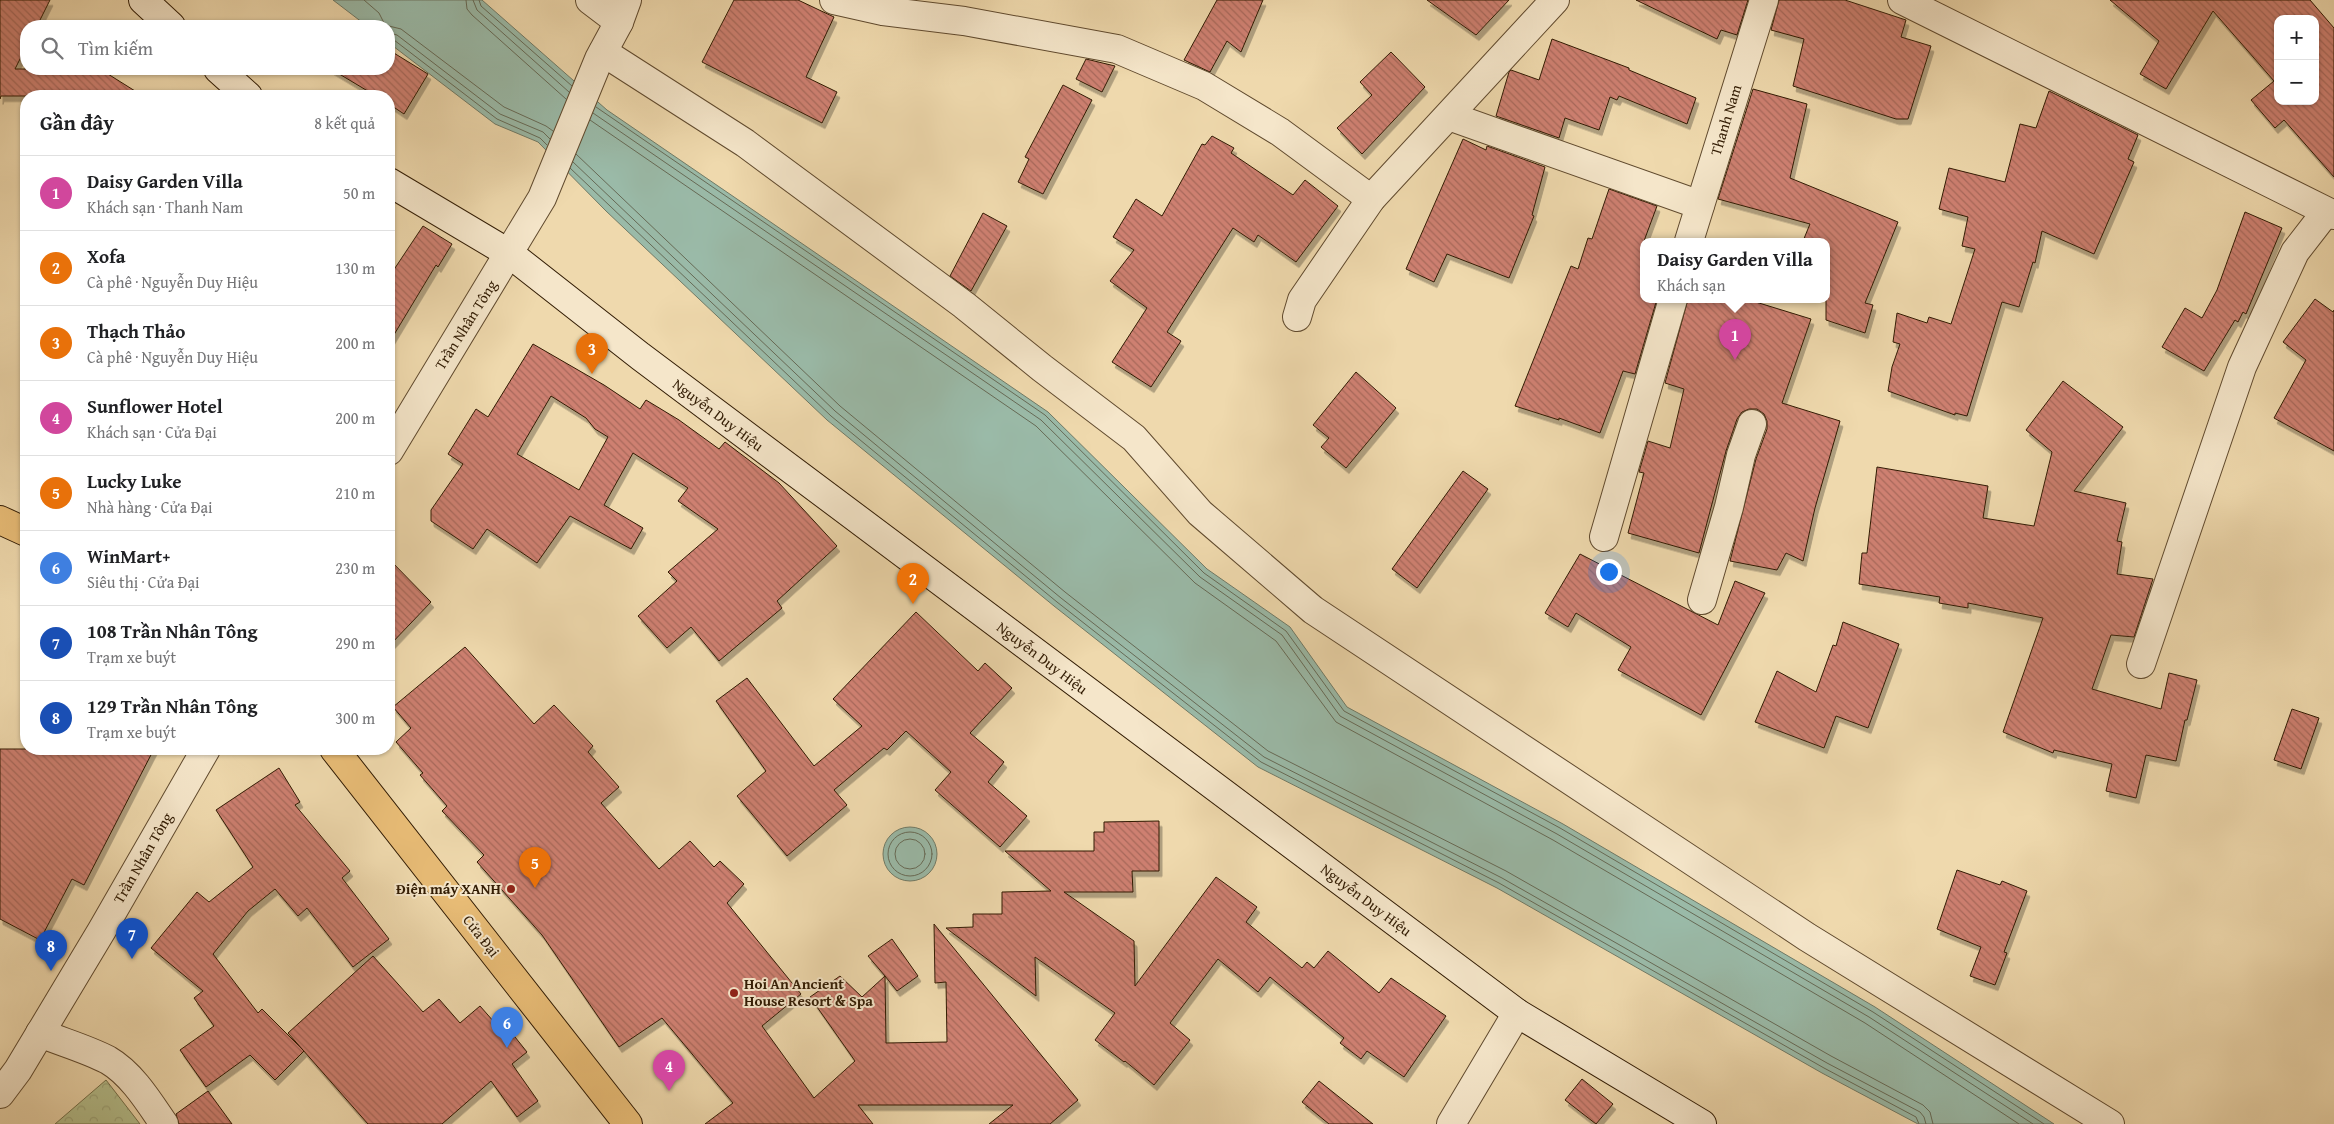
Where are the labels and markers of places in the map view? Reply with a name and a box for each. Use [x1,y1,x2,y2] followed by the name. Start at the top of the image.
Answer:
[1719,319,1751,360] pin: 1
[576,333,608,374] pin: 3
[897,563,929,604] pin: 2
[519,847,551,888] pin: 5
[396,878,501,899] place label: Điện máy XANH
[505,883,517,895] marker: Điện máy XANH
[116,918,148,959] pin: 7
[35,930,67,971] pin: 8
[744,973,873,1011] place label: Hoi An Ancient House Resort & Spa
[728,987,740,999] marker: Hoi An Ancient House Resort & Spa
[491,1007,523,1048] pin: 6
[653,1050,685,1091] pin: 4

